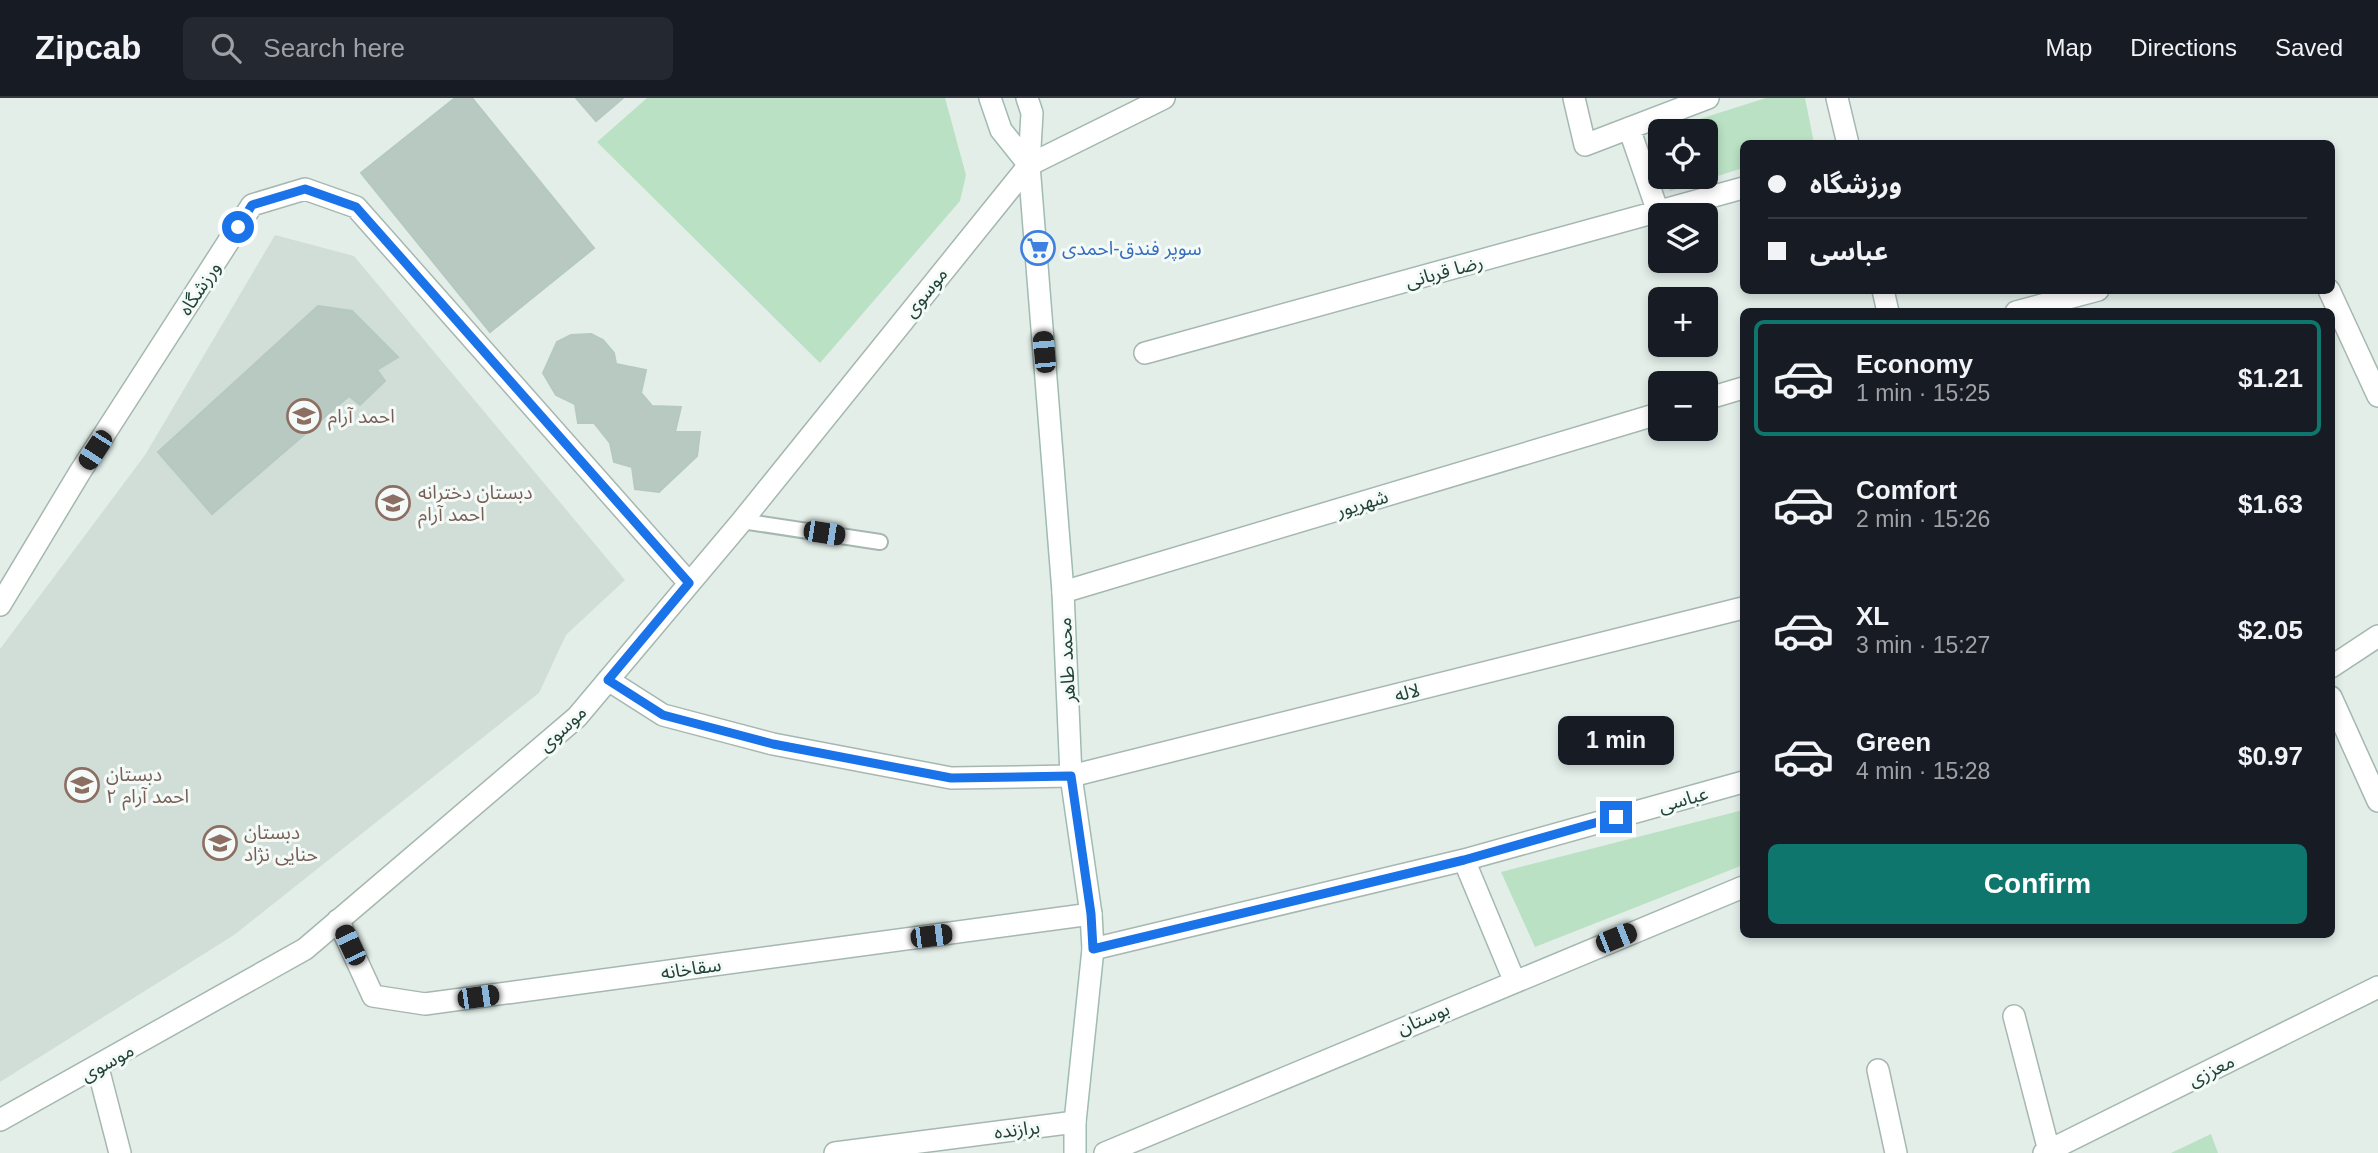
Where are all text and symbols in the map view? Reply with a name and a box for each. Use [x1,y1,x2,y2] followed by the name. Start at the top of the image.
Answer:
[183,17,673,80] search box
[35,29,141,66] text: Zipcab
[207,29,245,67] icon: search
[263,33,405,63] text: Search here
[2046,34,2092,61] text: Map
[2130,34,2237,61] text: Directions
[2275,34,2343,61] text: Saved
[1648,119,1718,441] map controls
[1648,119,1718,189] button: locate
[1810,169,1902,199] text: ورزشگاه
[1648,203,1718,273] button: layers
[222,211,254,243] route start
[1019,229,1057,267] supermarket icon: سوپر فندق-احمدی
[1810,236,1888,266] text: عباسی
[1062,238,1202,261] place label: سوپر فندق-احمدی
[1403,251,1486,293] street label: رضا قربانی
[174,258,225,320] street label: ورزشگاه
[899,263,952,322] street label: موسوی
[1648,287,1718,357] button: +
[1032,330,1057,374] car
[1772,347,1835,410] icon: car
[1856,349,1973,379] text: Economy
[2238,363,2303,393] text: $1.21
[1648,371,1718,441] button: −
[1856,380,1990,406] text: 1 min · 15:25
[285,397,323,435] school or university icon: احمد آرام
[328,406,395,431] place label: احمد آرام
[75,427,116,473] car
[1772,473,1835,536] icon: car
[1856,475,1957,505] text: Comfort
[418,482,533,529] place label: دبستان دخترانه احمد آرام
[374,484,412,522] school or university icon: دبستان دخترانه احمد آرام
[1333,486,1391,523] street label: شهریور
[2238,489,2303,519] text: $1.63
[1856,506,1990,532] text: 2 min · 15:26
[802,519,847,547] car
[1772,599,1835,662] icon: car
[1856,601,1889,631] text: XL
[2238,615,2303,645] text: $2.05
[1054,617,1080,704] street label: محمد طاهر
[1856,632,1990,658] text: 3 min · 15:27
[1392,679,1422,706] street label: لاله
[534,701,591,756] street label: موسوی
[1558,716,1674,764] callout: 1 min
[1772,725,1835,788] icon: car
[1586,727,1646,753] text: 1 min
[1856,727,1931,757] text: Green
[2238,741,2303,771] text: $0.97
[1856,758,1990,784] text: 4 min · 15:28
[106,764,189,811] place label: دبستان احمد آرام ۲
[63,766,101,804] school or university icon: دبستان احمد آرام ۲
[1656,782,1711,817] street label: عباسی
[1600,801,1632,833] route end
[244,822,318,866] place label: دبستان حنایی نژاد
[201,824,239,862] school or university icon: دبستان حنایی نژاد
[1768,844,2307,924] button: Confirm
[1593,920,1640,956] car
[332,922,369,968] car
[909,923,954,949] car
[659,954,723,983] street label: سقاخانه
[456,984,501,1010] car
[1394,998,1453,1040] street label: بوستان
[77,1039,138,1086] street label: موسوی
[2185,1050,2238,1091] street label: معززی
[993,1116,1041,1144] street label: برازنده

